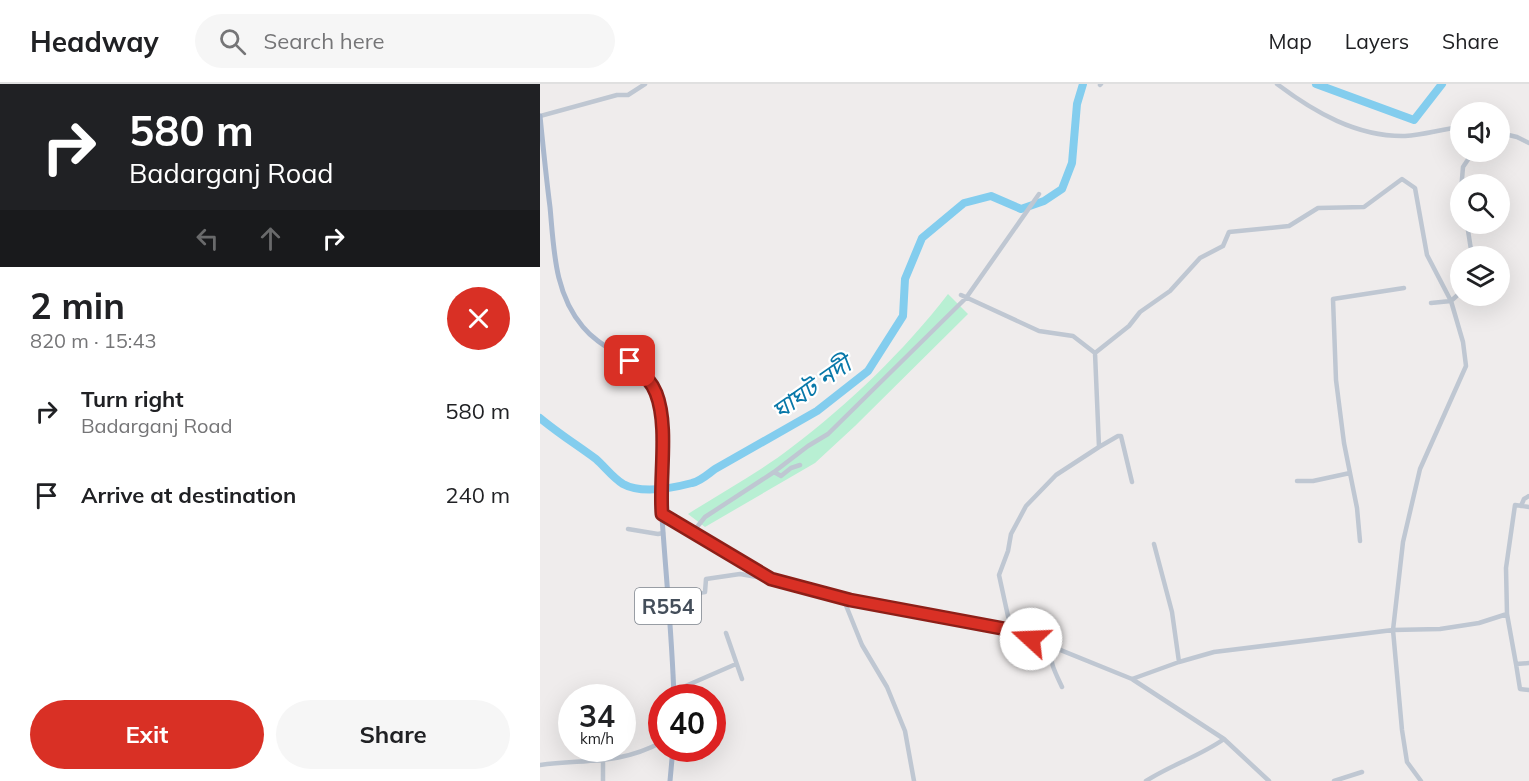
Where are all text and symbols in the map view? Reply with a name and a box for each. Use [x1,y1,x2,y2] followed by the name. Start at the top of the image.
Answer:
[195,14,615,68] search box
[30,24,159,59] text: Headway
[216,25,249,58] icon: search
[264,27,385,55] text: Search here
[1269,28,1312,54] text: Map
[1345,28,1409,54] text: Layers
[1442,28,1499,54] text: Share
[1450,102,1510,306] map controls
[1450,102,1510,162] button: sound
[129,104,254,157] text: 580 m
[30,108,108,186] icon: right
[129,156,334,190] text: Badarganj Road
[1450,174,1510,234] button: search
[191,222,224,255] icon: left
[254,222,287,255] icon: ahead
[317,222,350,255] icon: right
[1450,246,1510,306] button: layers
[30,283,125,328] text: 2 min
[447,287,510,350] button: close
[30,328,156,353] text: 820 m · 15:43
[604,335,655,386] pin
[613,344,646,377] icon: arrive
[766,346,860,425] water label: ঘাঘট নদী
[81,385,184,413] text: Turn right
[30,395,63,428] icon: right
[445,397,510,425] text: 580 m
[81,413,233,438] text: Badarganj Road
[30,479,63,512] icon: arrive
[81,481,296,509] text: Arrive at destination
[445,481,510,509] text: 240 m
[635,588,701,624] road number: R554
[999,607,1063,671] position arrow
[648,684,726,762] speed limit sign: 40
[579,697,615,735] text: 34
[30,700,264,769] button: Exit
[276,700,510,769] button: Share
[580,729,614,748] text: km/h

